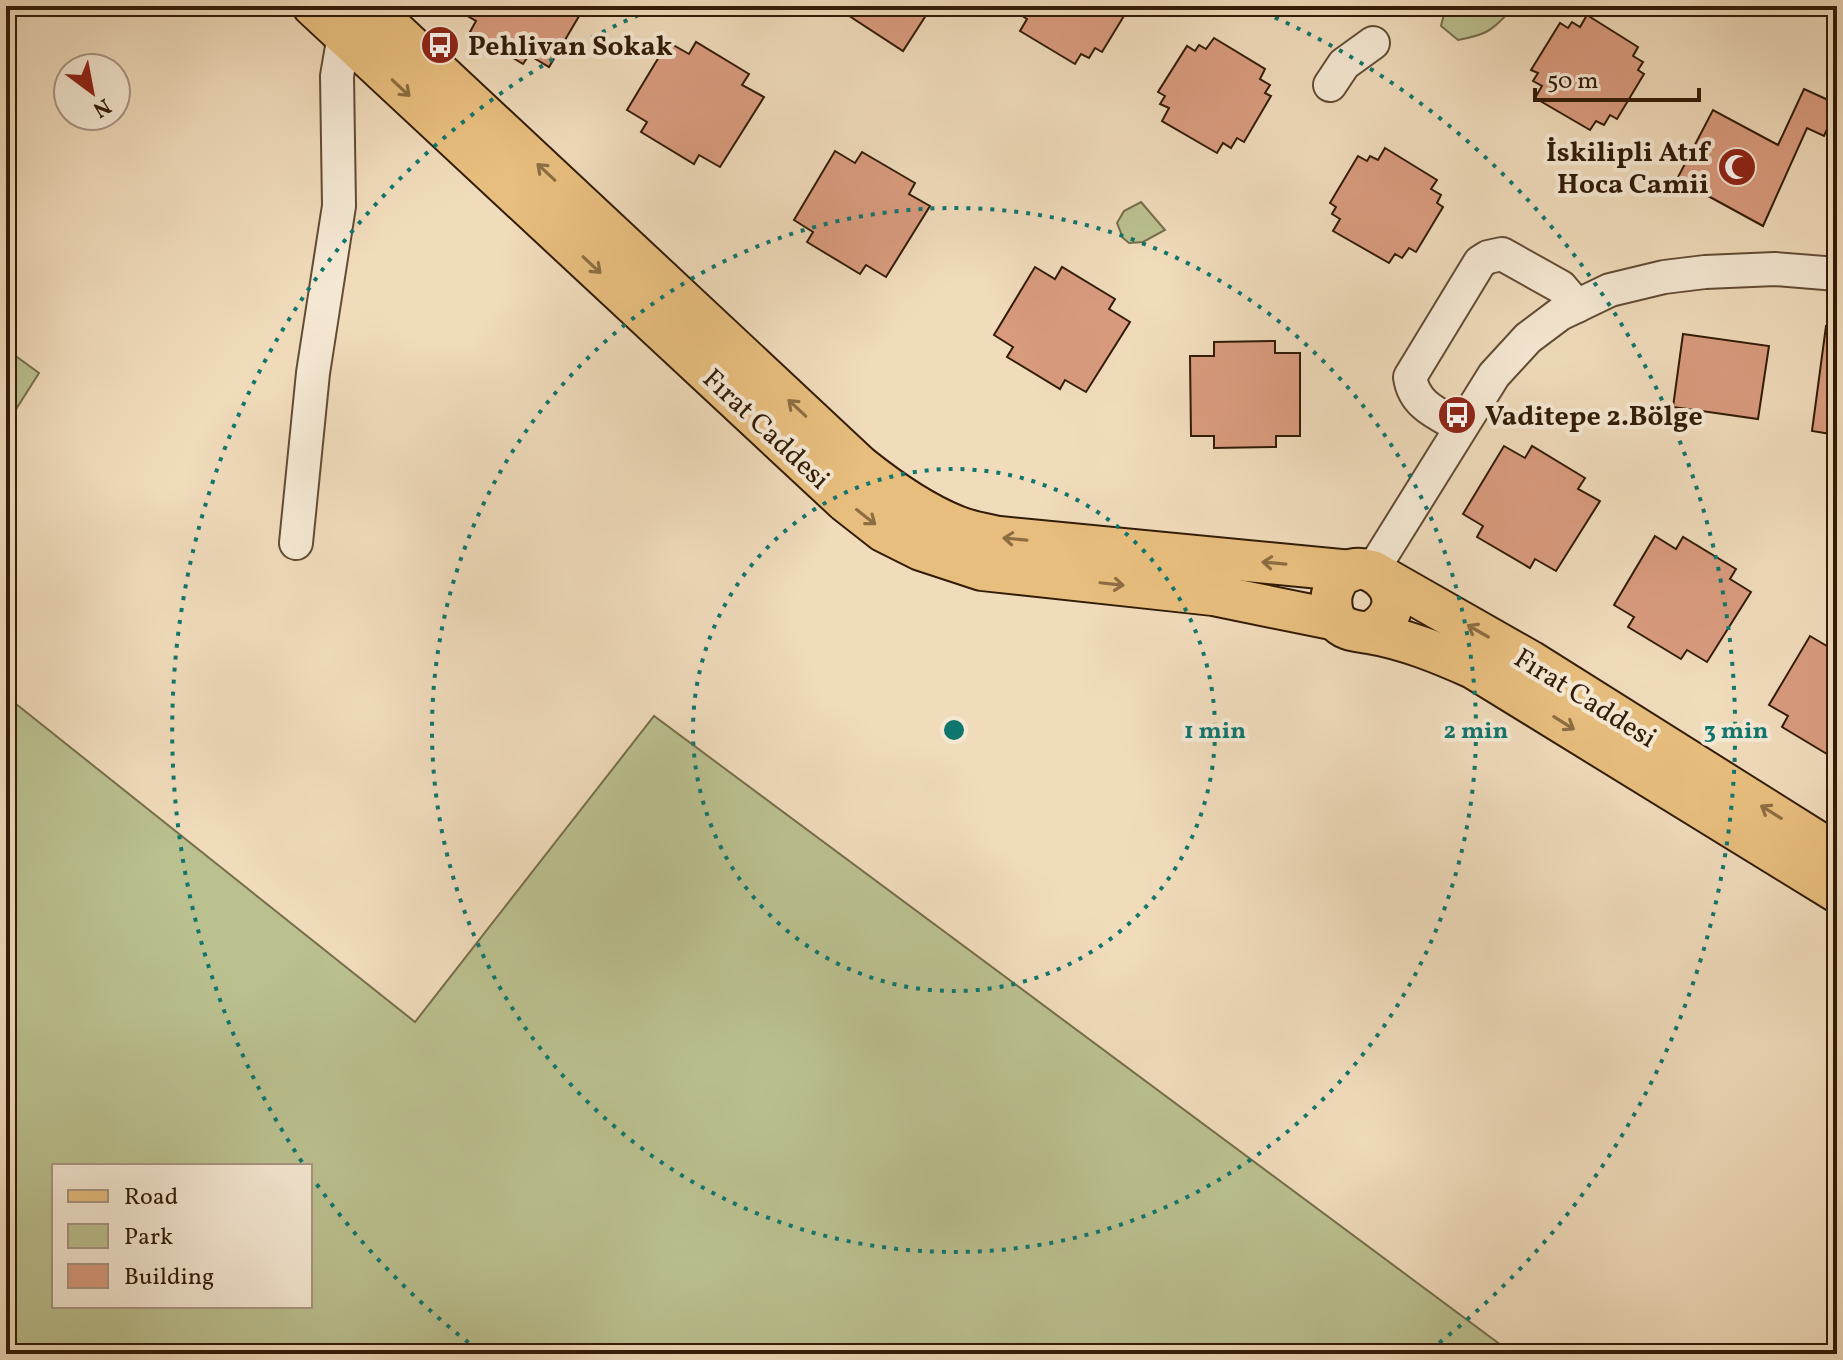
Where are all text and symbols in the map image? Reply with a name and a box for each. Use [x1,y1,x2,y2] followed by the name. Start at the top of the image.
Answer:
[419,24,461,66] bus stop icon: Pehlivan Sokak
[468,28,673,67] place label: Pehlivan Sokak
[52,52,132,132] north arrow
[1535,52,1699,102] scale bar
[1547,65,1599,99] text: 50 m
[391,79,411,97] one-way arrow
[86,89,116,124] text: N
[1546,134,1711,205] place label: İskilipli Atıf Hoca Camii
[1716,146,1758,188] mosque icon: İskilipli Atıf Hoca Camii
[536,163,556,182] one-way arrow
[582,256,602,275] one-way arrow
[693,361,838,499] street label: Fırat Caddesi
[1436,394,1478,436] bus stop icon: Vaditepe 2.Bölge
[787,398,807,417] one-way arrow
[1485,398,1703,437] place label: Vaditepe 2.Bölge
[855,509,876,526] one-way arrow
[1002,531,1029,546] one-way arrow
[1261,556,1288,571] one-way arrow
[1098,577,1125,592] one-way arrow
[1467,623,1491,638] one-way arrow
[1506,640,1663,758] street label: Fırat Caddesi
[1184,715,1246,749] text: 1 min
[1444,715,1509,749] text: 2 min
[1704,715,1768,749] text: 3 min
[940,716,968,744] centre of rings
[1552,716,1575,732] one-way arrow
[1760,804,1783,820] one-way arrow
[52,1164,312,1308] legend
[124,1181,178,1215] text: Road
[124,1221,173,1255] text: Park
[124,1261,214,1295] text: Building

